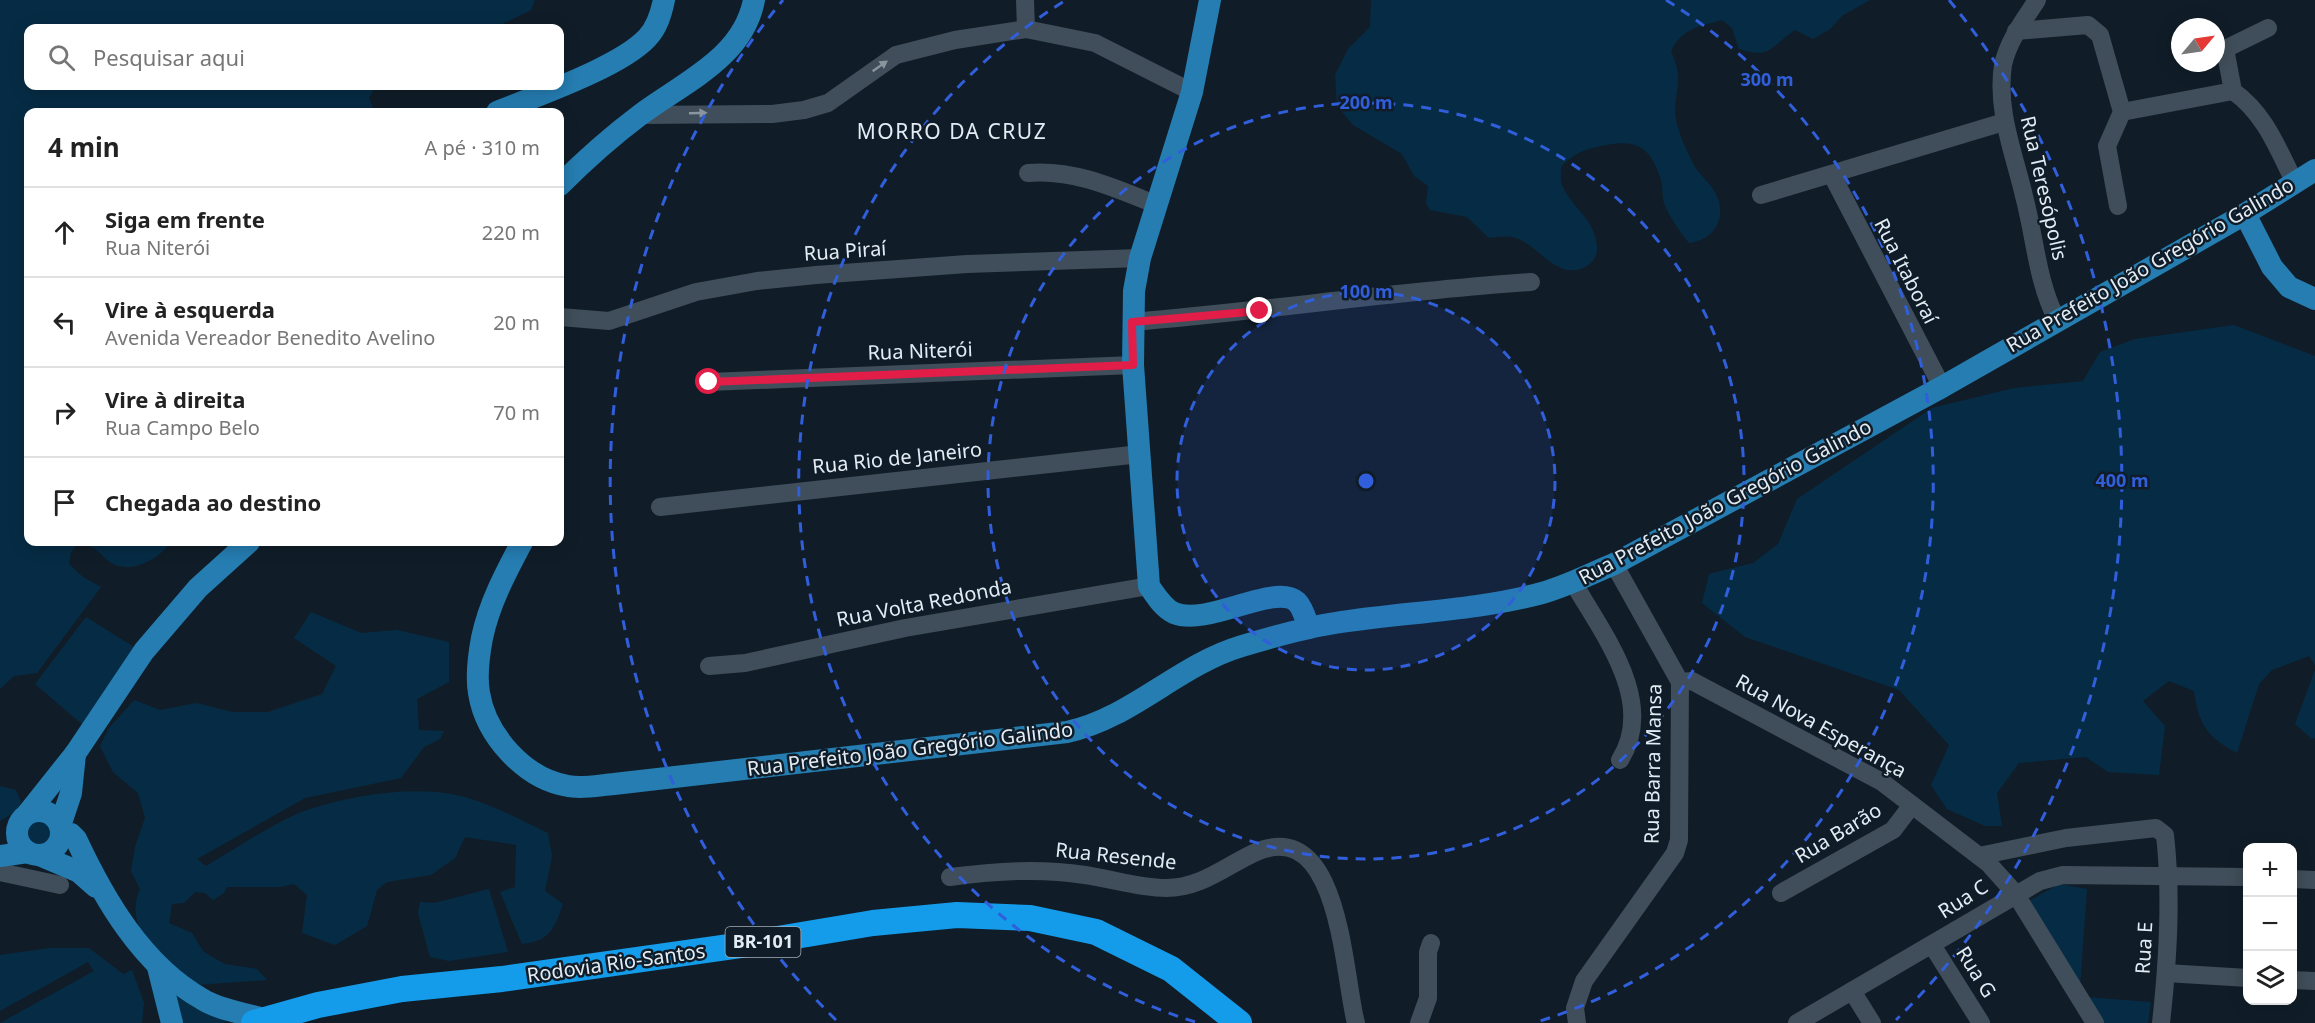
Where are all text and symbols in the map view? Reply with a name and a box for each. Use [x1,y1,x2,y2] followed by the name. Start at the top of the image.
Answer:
[2171,18,2225,72] north arrow
[24,24,564,90] search box
[45,41,78,74] icon: search
[93,42,245,72] text: Pesquisar aqui
[871,60,887,72] one-way arrow
[1740,67,1794,91] text: 300 m
[1339,90,1393,114] text: 200 m
[688,109,707,118] one-way arrow
[2015,113,2074,263] street label: Rua Teresópolis
[857,117,1047,145] district label: MORRO DA CRUZ
[48,129,120,165] text: 4 min
[424,134,540,161] text: A pé · 310 m
[2001,171,2299,358] street label: Rua Prefeito João Gregório Galindo
[105,204,265,234] text: Siga em frente
[1868,213,1945,329] street label: Rua Itaboraí
[48,216,81,249] icon: ahead
[482,219,540,246] text: 220 m
[105,234,210,261] text: Rua Niterói
[803,234,888,267] street label: Rua Piraí
[1339,279,1393,303] text: 100 m
[105,294,275,324] text: Vire à esquerda
[1246,297,1272,323] route end
[48,306,81,339] icon: left
[493,309,540,336] text: 20 m
[105,324,435,351] text: Avenida Vereador Benedito Avelino
[867,335,973,366] street label: Rua Niterói
[695,368,721,394] route start
[105,384,245,414] text: Vire à direita
[48,396,81,429] icon: right
[493,399,540,426] text: 70 m
[1574,413,1876,590] street label: Rua Prefeito João Gregório Galindo
[105,414,260,441] text: Rua Campo Belo
[811,435,983,480] street label: Rua Rio de Janeiro
[2095,468,2149,492] text: 400 m
[1356,471,1376,491] centre of rings
[48,486,81,519] icon: arrive
[105,487,321,517] text: Chegada ao destino
[834,572,1014,633] street label: Rua Volta Redonda
[1731,667,1911,784] street label: Rua Nova Esperança
[1638,684,1667,844] street label: Rua Barra Mansa
[745,715,1074,782] street label: Rua Prefeito João Gregório Galindo
[1789,796,1886,869] street label: Rua Barão
[1054,836,1178,875] street label: Rua Resende
[2243,843,2297,1005] map controls
[2243,843,2297,897] button: +
[1933,873,1993,924] street label: Rua C
[2243,897,2297,951] button: −
[2129,921,2158,975] street label: Rua E
[726,927,801,957] road number: BR-101
[525,937,707,988] street label: Rodovia Rio-Santos
[1950,941,2003,1003] street label: Rua G
[2243,951,2297,1005] button: layers

